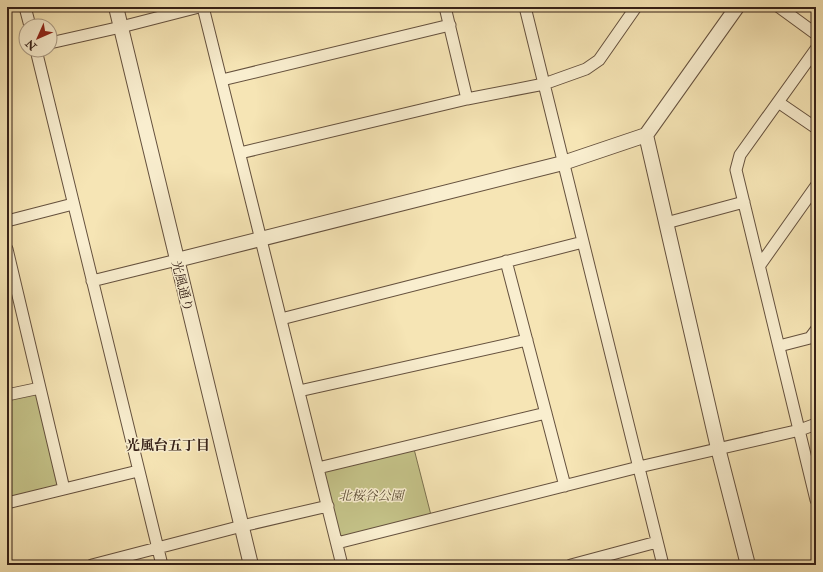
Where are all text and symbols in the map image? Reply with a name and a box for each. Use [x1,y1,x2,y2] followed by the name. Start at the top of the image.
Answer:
[18,18,58,58] north arrow
[22,36,40,54] text: N
[168,259,196,313] street label: 光風通り
[126,437,210,454] district label: 光風台五丁目
[338,488,405,504] park label: 北桜谷公園

